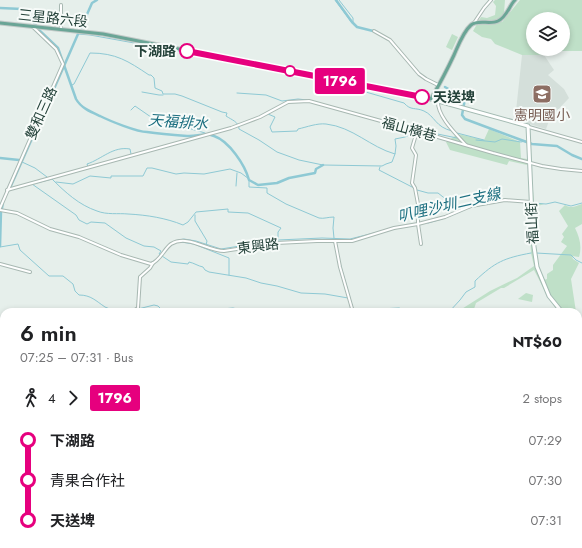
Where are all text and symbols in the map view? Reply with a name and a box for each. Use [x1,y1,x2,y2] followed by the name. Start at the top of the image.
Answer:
[17,4,89,32] street label: 三星路六段
[526,12,570,56] map controls
[526,12,570,56] button: layers
[134,41,176,61] place label: 下湖路
[179,43,195,59] marker: 下湖路
[284,65,296,77] unlabelled marker
[312,68,368,94] line badge: 1796
[323,71,357,91] text: 1796
[20,83,62,143] street label: 雙和三路
[531,83,553,105] school or university icon: 憲明國小
[433,87,475,107] place label: 天送埤
[414,89,430,105] marker: 天送埤
[514,105,570,125] place label: 憲明國小
[147,109,210,135] water label: 天福排水
[379,112,439,146] street label: 福山橫巷
[395,182,505,228] water label: 叭哩沙圳二支線
[521,202,543,244] street label: 福山街
[236,234,280,258] street label: 東興路
[20,317,77,349] text: 6 min
[512,331,562,353] text: NT$60
[20,348,133,367] text: 07:25 – 07:31 · Bus
[20,387,42,409] icon: walk
[62,387,84,409] icon: forward
[98,388,132,408] text: 1796
[48,389,56,408] text: 4
[523,389,562,408] text: 2 stops
[50,430,95,452] text: 下湖路
[529,431,562,450] text: 07:29
[50,470,125,492] text: 青果合作社
[529,471,562,490] text: 07:30
[50,510,95,532] text: 天送埤
[531,511,562,530] text: 07:31

